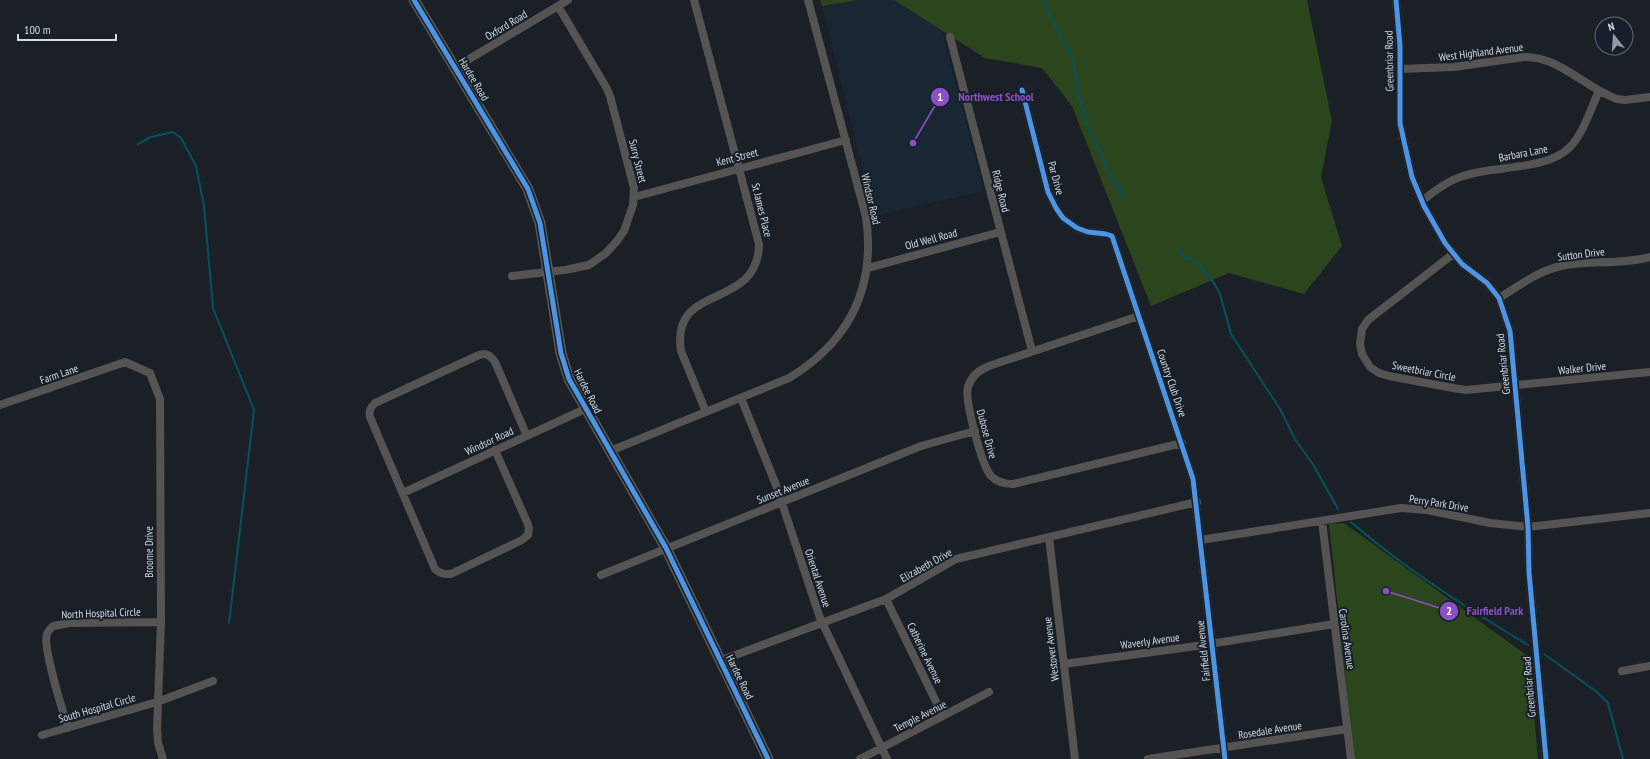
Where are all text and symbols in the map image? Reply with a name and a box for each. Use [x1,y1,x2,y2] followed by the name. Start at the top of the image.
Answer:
[482,7,530,43] street label: Oxford Road
[18,16,116,42] scale bar
[1594,16,1634,56] north arrow
[1606,19,1616,34] text: N
[24,22,51,37] text: 100 m
[1381,30,1397,92] street label: Greenbriar Road
[1438,40,1524,64] street label: West Highland Avenue
[456,55,493,103] street label: Hardee Road
[930,85,1042,109] callout: Northwest School
[937,89,943,104] text: 1
[958,89,1034,104] text: Northwest School
[626,138,650,184] street label: Surry Street
[1497,141,1549,165] street label: Barbara Lane
[715,145,759,169] street label: Kent Street
[1045,160,1067,197] street label: Par Drive
[989,169,1013,214] street label: Ridge Road
[858,172,884,226] street label: Windsor Road
[749,182,776,239] street label: St James Place
[903,225,959,253] street label: Old Well Road
[1557,244,1606,264] street label: Sutton Drive
[1493,333,1513,395] street label: Greenbriar Road
[1154,347,1190,419] street label: Country Club Drive
[1391,358,1457,384] street label: Sweetbriar Circle
[1557,358,1607,377] street label: Walker Drive
[38,361,80,387] street label: Farm Lane
[571,366,605,416] street label: Hardee Road
[974,408,1000,461] street label: Dubose Drive
[462,424,516,458] street label: Windsor Road
[755,473,812,507] street label: Sunset Avenue
[1408,491,1470,515] street label: Perry Park Drive
[142,526,156,578] street label: Broome Drive
[897,545,955,585] street label: Elizabeth Drive
[802,547,834,609] street label: Oriental Avenue
[1439,599,1531,623] callout: Fairfield Park
[1446,603,1452,618] text: 2
[1467,603,1523,618] text: Fairfield Park
[61,605,141,621] street label: North Hospital Circle
[1336,608,1358,671] street label: Carolina Avenue
[1040,616,1062,682] street label: Westover Avenue
[904,620,946,686] street label: Catherine Avenue
[1193,620,1213,682] street label: Fairfield Avenue
[1120,630,1181,652] street label: Waverly Avenue
[723,652,757,702] street label: Hardee Road
[1519,656,1539,718] street label: Greenbriar Road
[57,690,138,726] street label: South Hospital Circle
[891,697,949,735] street label: Temple Avenue
[1237,718,1303,742] street label: Rosedale Avenue

